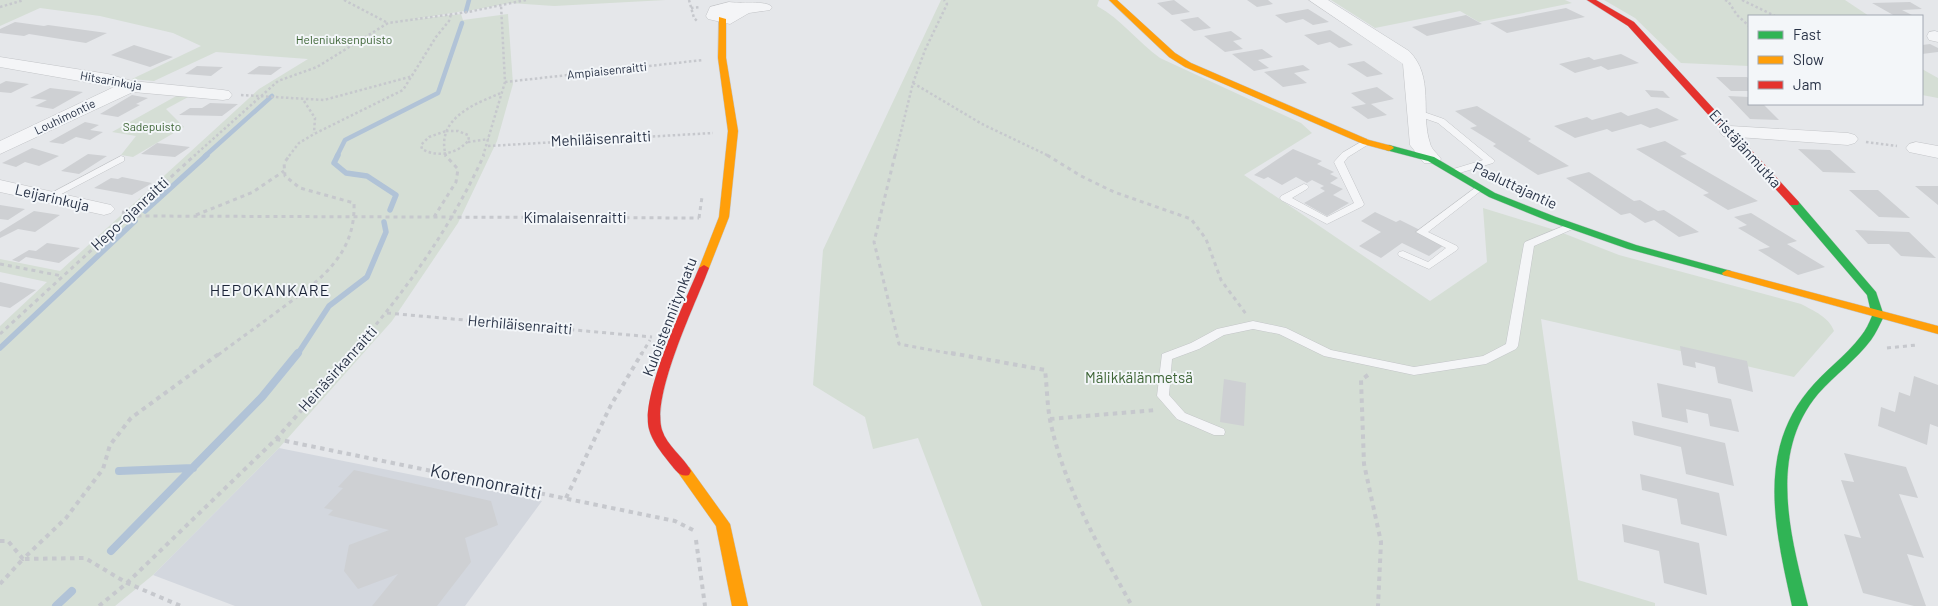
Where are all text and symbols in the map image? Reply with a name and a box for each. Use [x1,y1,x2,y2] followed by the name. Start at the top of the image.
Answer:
[1748,15,1923,105] legend
[1793,25,1821,43] text: Fast
[296,32,392,46] park label: Heleniuksenpuisto
[1793,50,1824,68] text: Slow
[566,59,647,81] street label: Ampiaisenraitti
[79,68,143,92] street label: Hitsarinkuja
[1793,75,1822,93] text: Jam
[32,95,97,137] street label: Louhimontie
[1706,106,1786,191] street label: Eristäjänmutka
[123,119,181,133] park label: Sadepuisto
[550,126,652,150] street label: Mehiläisenraitti
[1470,158,1560,212] street label: Paaluttajantie
[87,173,172,254] street label: Hepo-ojanraitti
[13,180,91,214] street label: Leijarinkuja
[524,208,626,226] street label: Kimalaisenraitti
[638,255,700,379] street label: Kuloistenniitynkatu
[210,280,330,299] district label: HEPOKANKARE
[467,310,573,338] street label: Herhiläisenraitti
[294,322,380,415] street label: Heinäsirkanraitti
[1085,368,1193,386] park label: Mälikkälänmetsä
[428,458,544,504] street label: Korennonraitti

